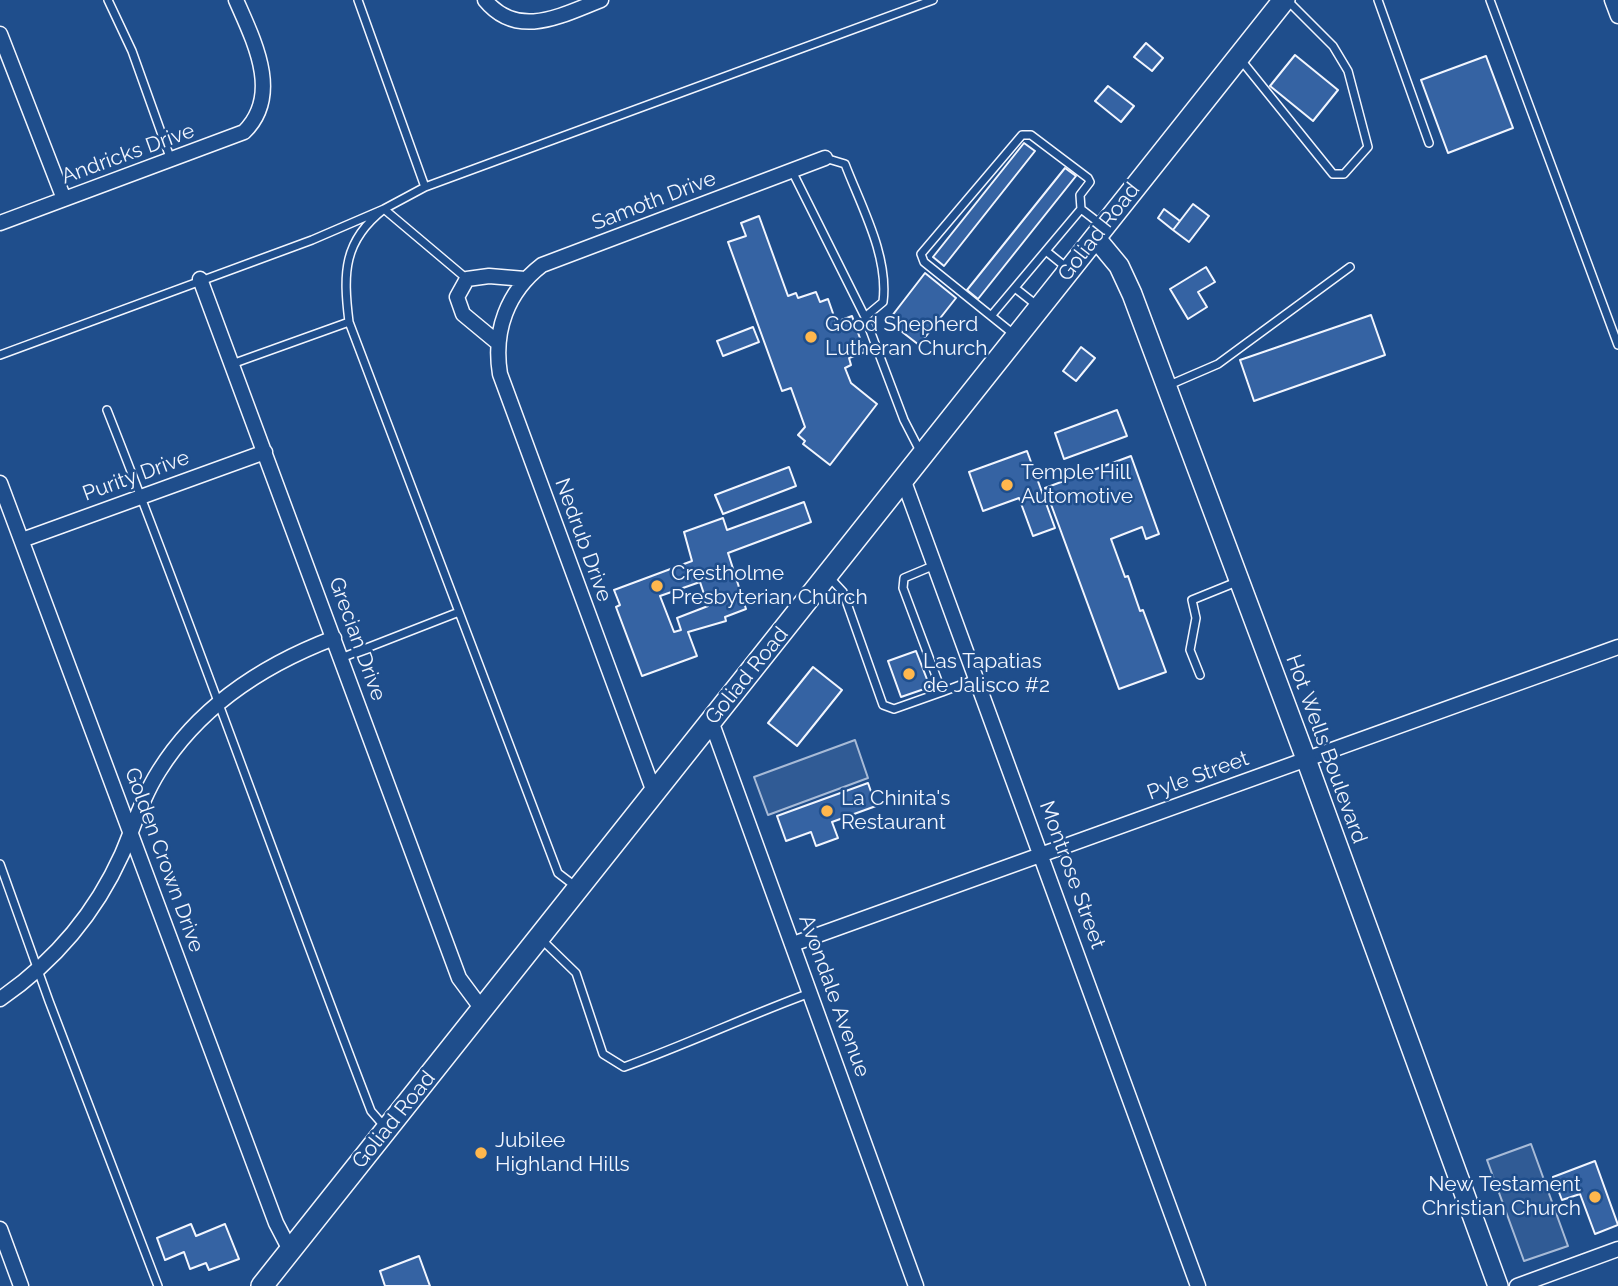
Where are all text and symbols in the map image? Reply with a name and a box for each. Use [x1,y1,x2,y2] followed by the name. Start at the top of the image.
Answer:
[58,118,198,190] street label: Andricks Drive
[589,166,719,236] street label: Samoth Drive
[1053,178,1145,286] street label: Goliad Road
[825,312,988,362] place label: Good Shepherd Lutheran Church
[803,329,819,345] marker: Good Shepherd Lutheran Church
[79,445,193,507] street label: Purity Drive
[1021,460,1133,510] place label: Temple Hill Automotive
[549,475,617,605] street label: Nedrub Drive
[999,477,1015,493] marker: Temple Hill Automotive
[671,561,868,611] place label: Crestholme Presbyterian Church
[323,574,391,704] street label: Grecian Drive
[649,578,665,594] marker: Crestholme Presbyterian Church
[700,622,794,730] street label: Goliad Road
[923,649,1050,699] place label: Las Tapatias de Jalisco #2
[1280,651,1372,847] street label: Hot Wells Boulevard
[901,666,917,682] marker: Las Tapatias de Jalisco #2
[1144,746,1252,806] street label: Pyle Street
[119,764,209,956] street label: Golden Crown Drive
[841,786,950,836] place label: La Chinita's Restaurant
[1034,798,1110,952] street label: Montrose Street
[819,803,835,819] marker: La Chinita's Restaurant
[793,912,875,1080] street label: Avondale Avenue
[347,1066,441,1174] street label: Goliad Road
[495,1128,630,1178] place label: Jubilee Highland Hills
[473,1145,489,1161] marker: Jubilee Highland Hills
[1422,1172,1581,1222] place label: New Testament Christian Church
[1587,1189,1603,1205] marker: New Testament Christian Church

